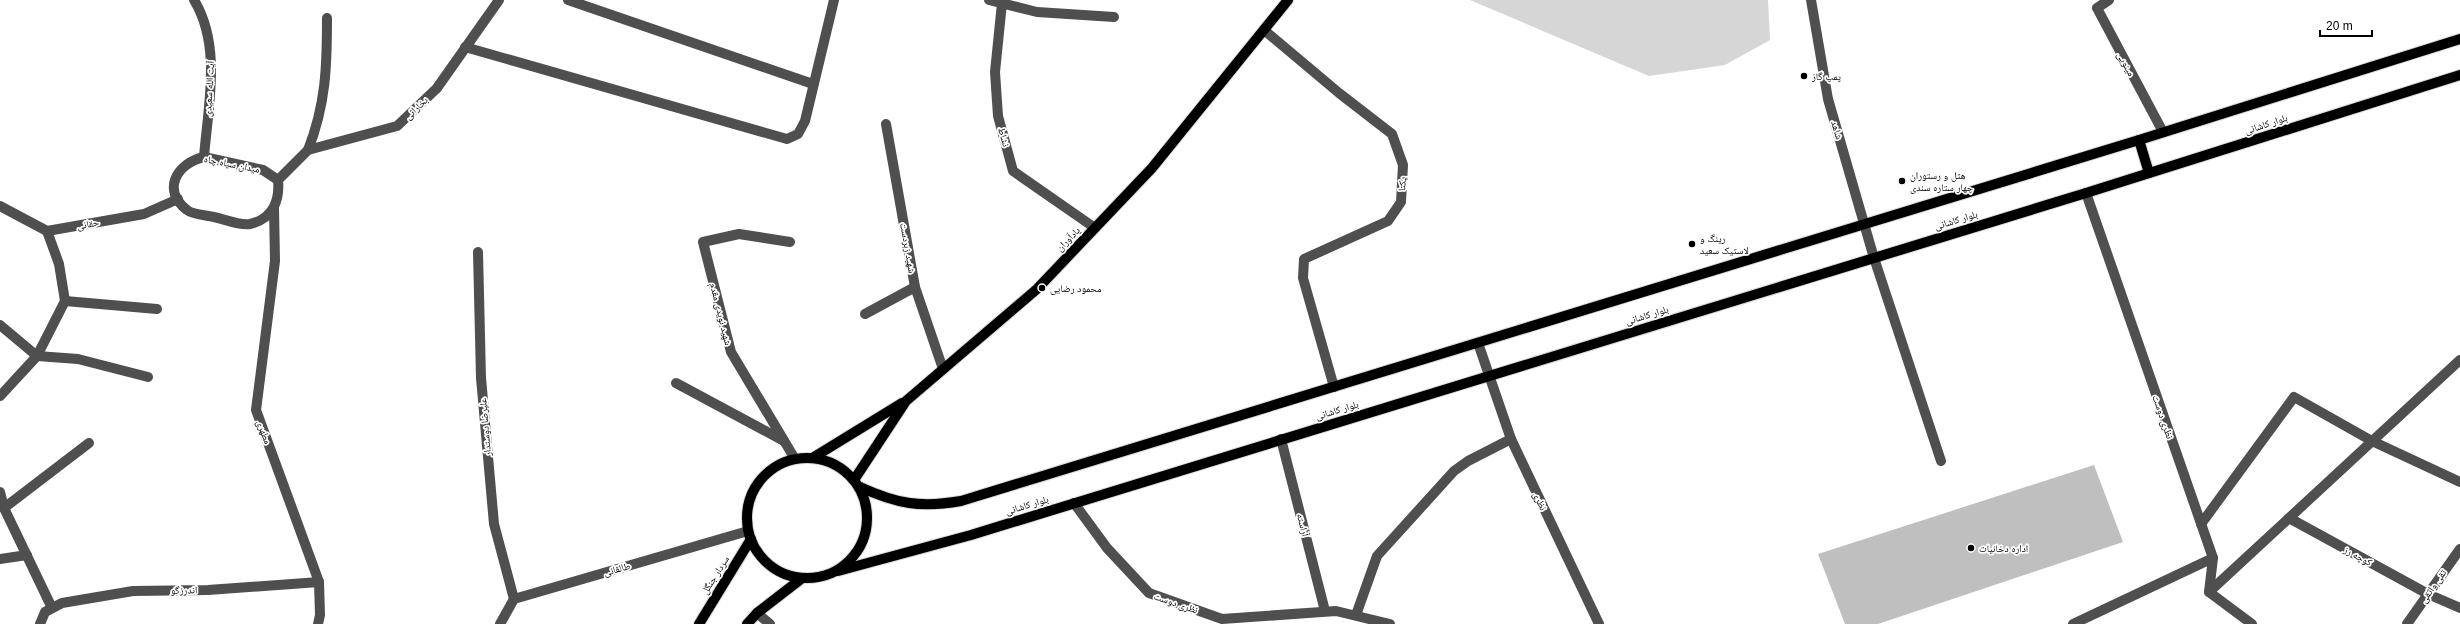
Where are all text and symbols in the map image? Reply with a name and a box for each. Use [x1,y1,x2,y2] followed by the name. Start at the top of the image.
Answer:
[2320,12,2372,38] scale bar
[2326,19,2353,33] text: 20 m
[2114,50,2137,79] street label: مینویی
[202,60,217,117] street label: آیت الله سعیدی
[1799,71,1809,81] marker: پمپ گاز
[1811,71,1841,83] place label: پمپ گاز
[402,94,431,122] street label: بخارائی
[2243,112,2289,137] street label: بلوار کاشانی
[1829,119,1845,141] street label: شاهد
[996,126,1012,148] street label: نشاط
[203,153,261,176] street label: میدان سیاه چاه
[1910,170,1974,194] place label: هتل و رستوران چهار ستاره سندی
[1897,176,1907,186] marker: هتل و رستوران چهار ستاره سندی
[1396,177,1408,191] street label: یکتا
[1933,208,1979,233] street label: بلوار کاشانی
[76,217,101,232] street label: حقانی
[898,222,918,275] street label: شهید زبردست
[1054,225,1083,254] street label: یادآوران
[1700,233,1749,256] place label: رینگ و لاستیک سعید
[1687,239,1697,249] marker: رینگ و لاستیک سعید
[706,282,734,347] street label: شهید نویدی مقدم
[1037,283,1047,293] marker: محمود رضایی
[1050,283,1102,295] place label: محمود رضایی
[1624,303,1670,328] street label: بلوار کاشانی
[2149,394,2176,441] street label: نظری دوست
[477,397,493,458] street label: علیرضا دوستدار
[1314,398,1360,423] street label: بلوار کاشانی
[253,418,274,446] street label: مطهری
[1530,490,1549,513] street label: نظری
[1004,493,1050,518] street label: بلوار کاشانی
[1295,512,1311,538] street label: آراسته
[1966,543,1976,553] marker: اداره دخانیات
[1979,543,2028,554] place label: اداره دخانیات
[2341,543,2374,569] street label: کوچه رز
[699,553,732,597] street label: سردار جنگل
[602,560,632,579] street label: طالقانی
[2418,567,2449,605] street label: تقی واثقی
[171,584,197,596] street label: اندرزگو
[1152,590,1200,617] street label: نظری دوست

